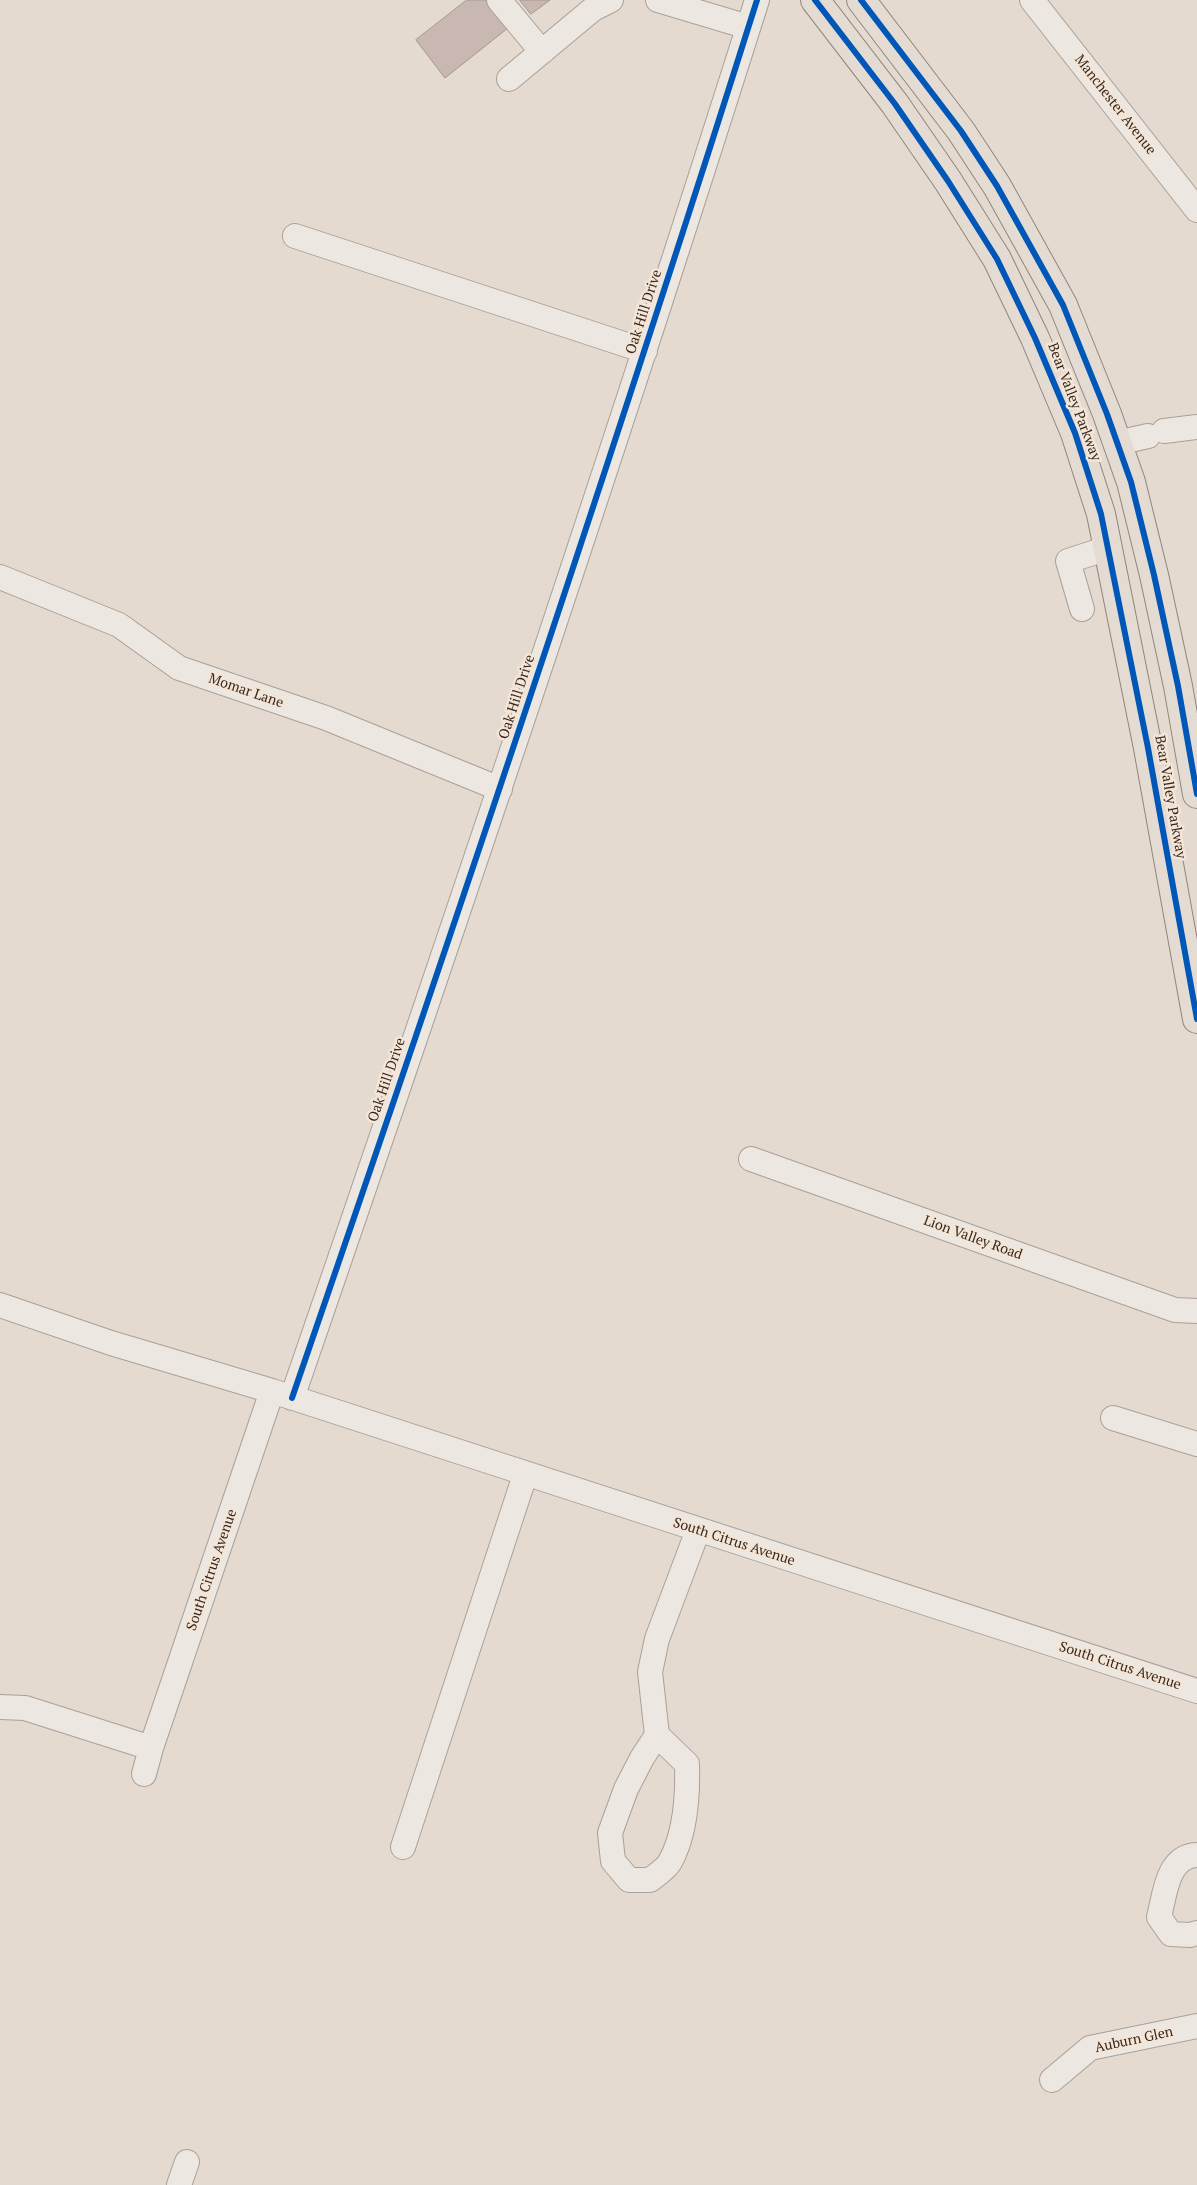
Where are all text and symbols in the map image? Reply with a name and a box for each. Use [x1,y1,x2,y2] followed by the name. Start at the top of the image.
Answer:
[1071,52,1159,158] street label: Manchester Avenue
[622,268,666,356] street label: Oak Hill Drive
[1044,341,1104,463] street label: Bear Valley Parkway
[495,653,539,741] street label: Oak Hill Drive
[206,670,286,712] street label: Momar Lane
[1151,734,1189,860] street label: Bear Valley Parkway
[365,1036,409,1124] street label: Oak Hill Drive
[921,1212,1025,1264] street label: Lion Valley Road
[183,1507,241,1633] street label: South Citrus Avenue
[671,1514,797,1570] street label: South Citrus Avenue
[1057,1638,1183,1694] street label: South Citrus Avenue
[1093,2024,1175,2056] street label: Auburn Glen

